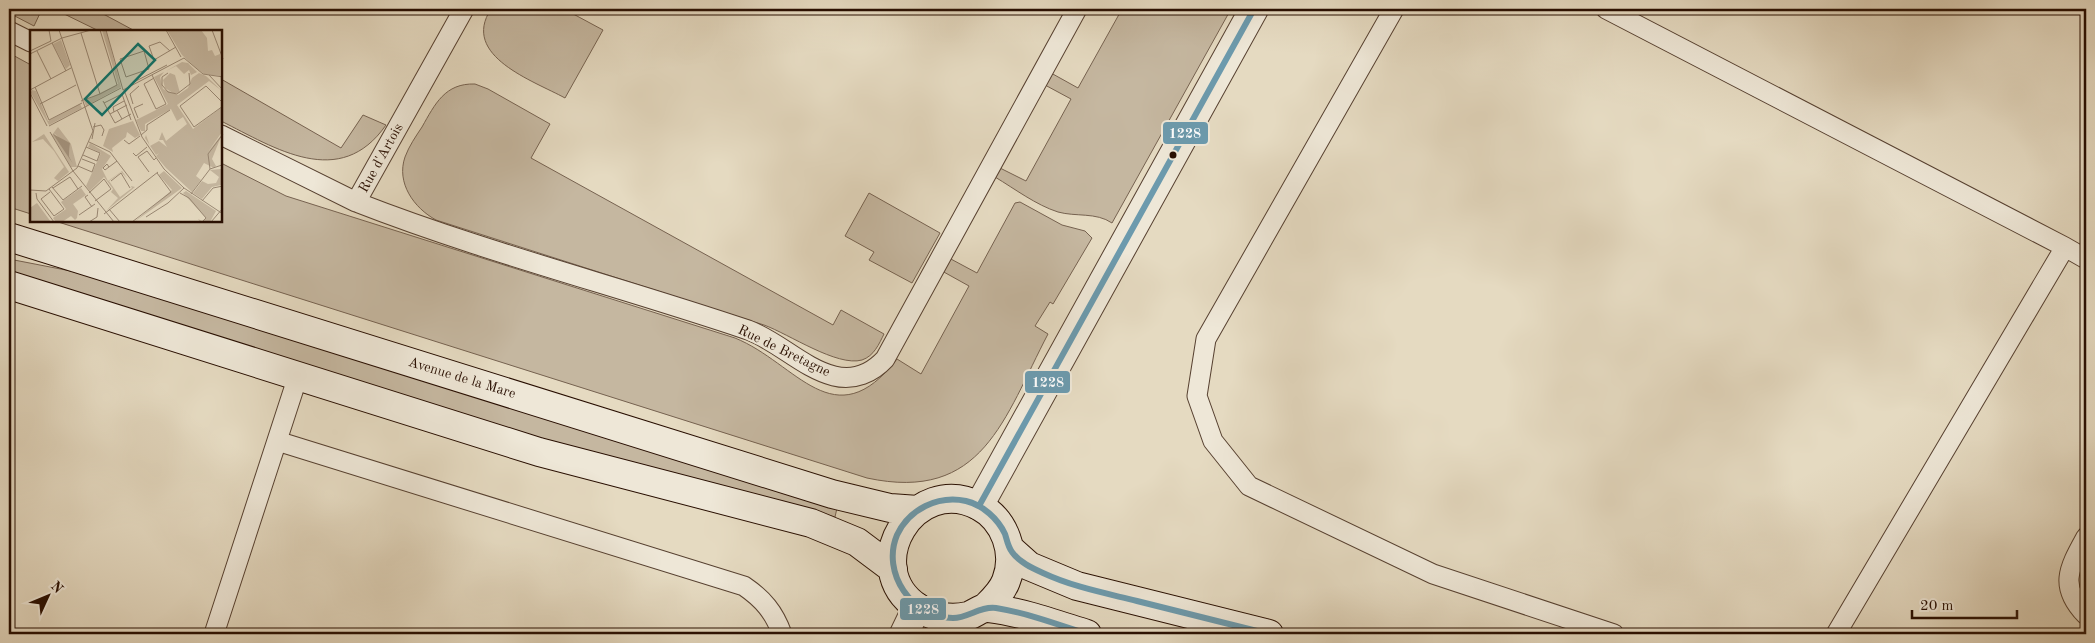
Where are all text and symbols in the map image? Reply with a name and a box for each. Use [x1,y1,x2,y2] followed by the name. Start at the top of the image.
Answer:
[30,30,222,222] inset map
[356,121,406,195] street label: Rue d'Artois
[1162,121,1209,145] line badge: 1228
[1169,127,1201,141] text: 1228
[1168,150,1178,160] unlabelled marker
[736,323,832,379] street label: Rue de Bretagne
[407,355,517,401] street label: Avenue de la Mare
[1024,370,1071,394] line badge: 1228
[1032,376,1064,390] text: 1228
[22,570,72,620] north arrow
[48,579,66,597] text: N
[1912,588,2018,620] scale bar
[899,597,947,621] line badge: 1228
[1920,599,1954,614] text: 20 m
[907,603,939,617] text: 1228

